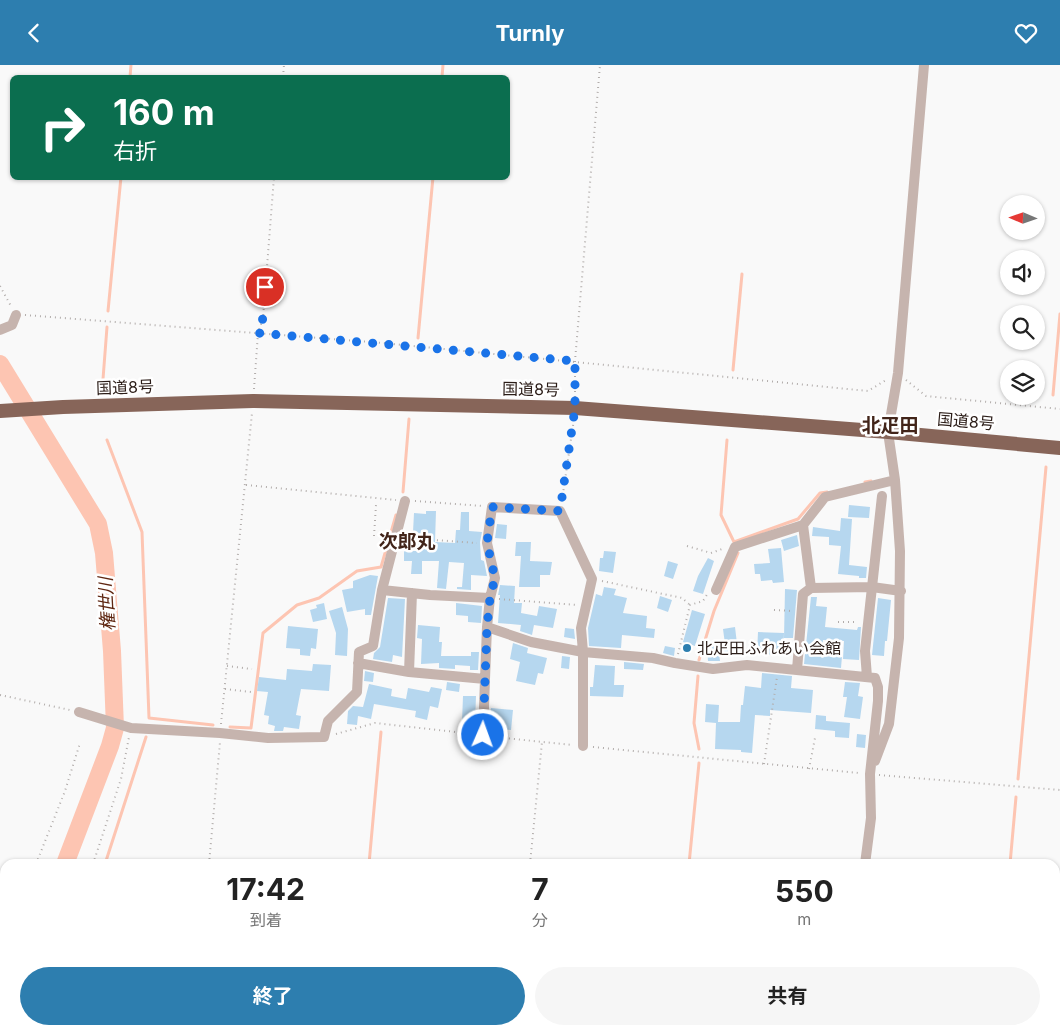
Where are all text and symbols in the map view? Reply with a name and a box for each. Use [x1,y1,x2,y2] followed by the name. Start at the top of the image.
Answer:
[20,19,48,47] icon: back
[1012,19,1040,47] icon: heart
[495,20,565,46] text: Turnly
[113,91,215,133] text: 160 m
[30,95,95,160] icon: right
[113,138,157,164] text: 右折
[1000,195,1045,240] north arrow
[1000,195,1045,405] map controls
[1000,250,1045,295] button: sound
[244,266,286,308] pin
[251,273,279,301] icon: arrive
[1000,305,1045,350] button: search
[1000,360,1045,405] button: layers
[96,376,154,398] street label: 国道8号
[502,378,560,400] street label: 国道8号
[936,409,996,433] street label: 国道8号
[861,414,919,437] district label: 北疋田
[378,530,436,553] district label: 次郎丸
[94,575,118,632] water label: 権世川
[697,638,841,658] place label: 北疋田ふれあい会館
[681,642,693,654] marker: 北疋田ふれあい会館
[456,708,508,760] position arrow
[226,871,305,907] text: 17:42
[531,871,549,907] text: 7
[775,873,834,909] text: 550
[797,909,811,929] text: m
[250,910,282,930] text: 到着
[532,910,548,930] text: 分
[20,967,525,1025] button: 終了
[535,967,1040,1025] button: 共有

